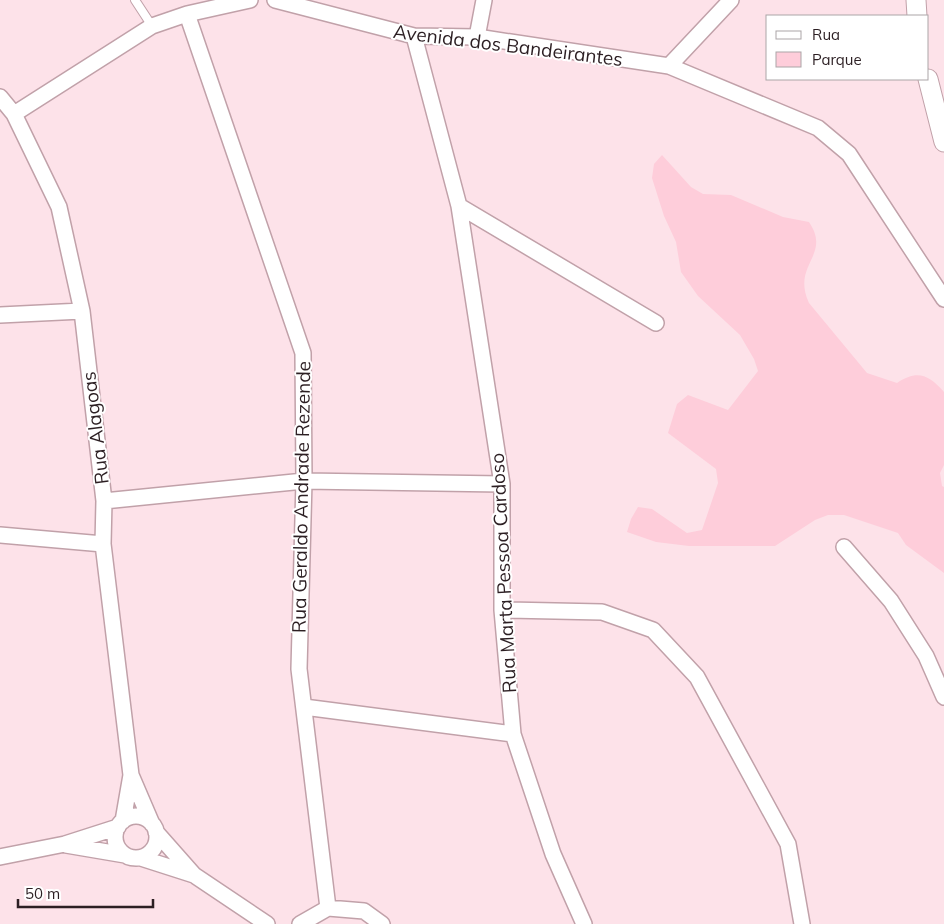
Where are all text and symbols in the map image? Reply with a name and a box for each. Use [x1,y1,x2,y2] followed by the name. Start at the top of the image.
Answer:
[766,15,929,80] legend
[392,19,624,71] street label: Avenida dos Bandeirantes
[812,25,840,44] text: Rua
[812,50,862,69] text: Parque
[287,361,315,633] street label: Rua Geraldo Andrade Rezende
[76,370,114,486] street label: Rua Alagoas
[485,452,521,694] street label: Rua Marta Pessoa Cardoso
[18,876,152,908] scale bar
[25,884,60,903] text: 50 m

